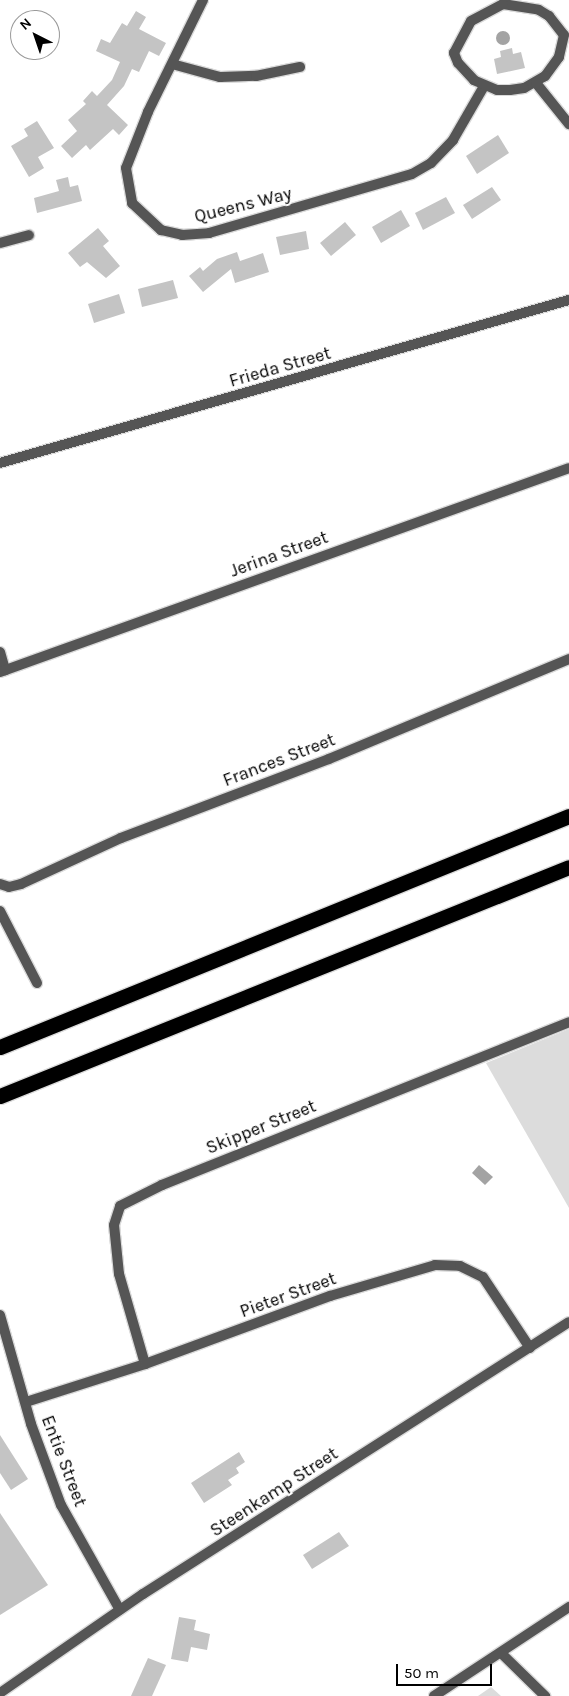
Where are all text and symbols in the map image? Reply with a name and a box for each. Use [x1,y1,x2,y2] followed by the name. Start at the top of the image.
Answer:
[10,10,60,60] north arrow
[16,14,35,34] text: N
[192,182,294,228] street label: Queens Way
[227,342,333,392] street label: Frieda Street
[227,526,331,582] street label: Jerina Street
[220,729,338,791] street label: Frances Street
[203,1095,319,1159] street label: Skipper Street
[237,1268,339,1322] street label: Pieter Street
[37,1412,91,1510] street label: Entie Street
[206,1443,342,1541] street label: Steenkamp Street
[399,1654,495,1686] scale bar
[404,1664,439,1682] text: 50 m

